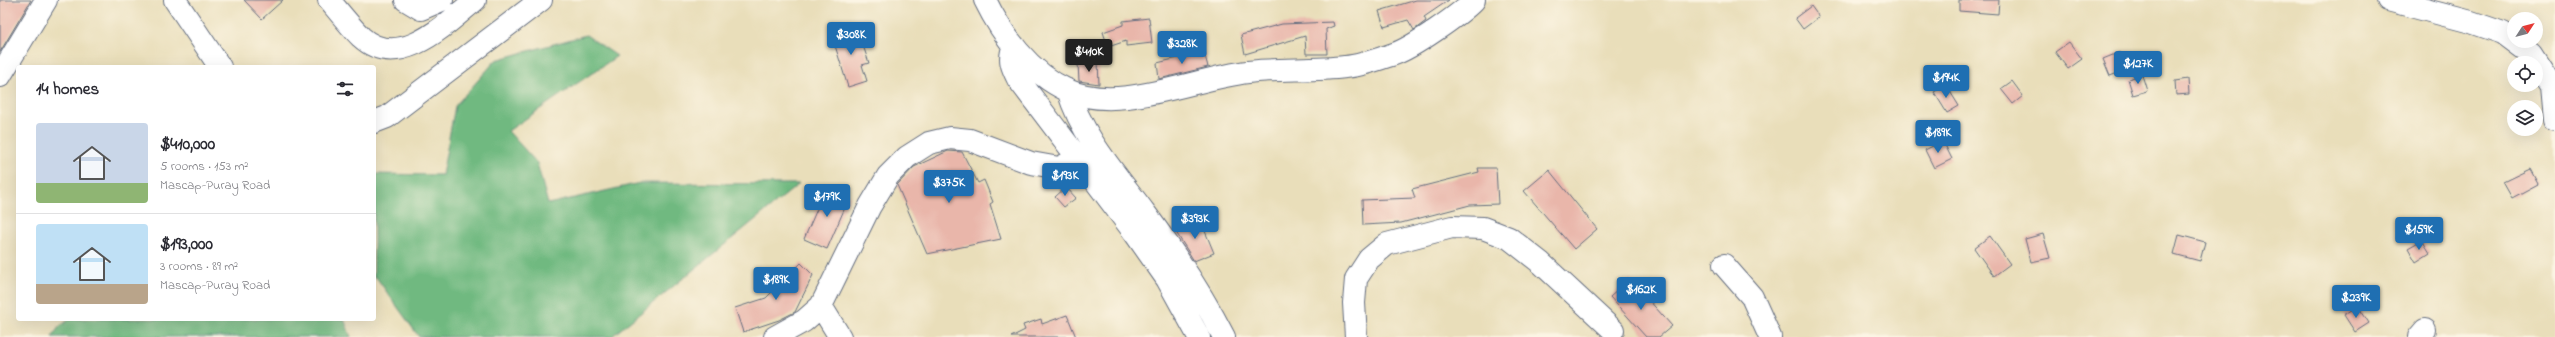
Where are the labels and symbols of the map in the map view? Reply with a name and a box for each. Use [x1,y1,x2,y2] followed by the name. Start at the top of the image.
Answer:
[2507,12,2543,48] north arrow
[823,22,879,56] pin: $308K
[1154,31,1210,65] pin: $328K
[1061,39,1117,73] pin: $410K
[2110,51,2166,85] pin: $127K
[1918,65,1974,99] pin: $194K
[1910,120,1966,154] pin: $189K
[1037,163,1093,197] pin: $193K
[921,170,977,204] pin: $375K
[799,184,855,218] pin: $179K
[1167,206,1223,240] pin: $393K
[2391,217,2447,251] pin: $159K
[748,267,804,301] pin: $189K
[1613,277,1669,311] pin: $162K
[2328,285,2384,319] pin: $239K

